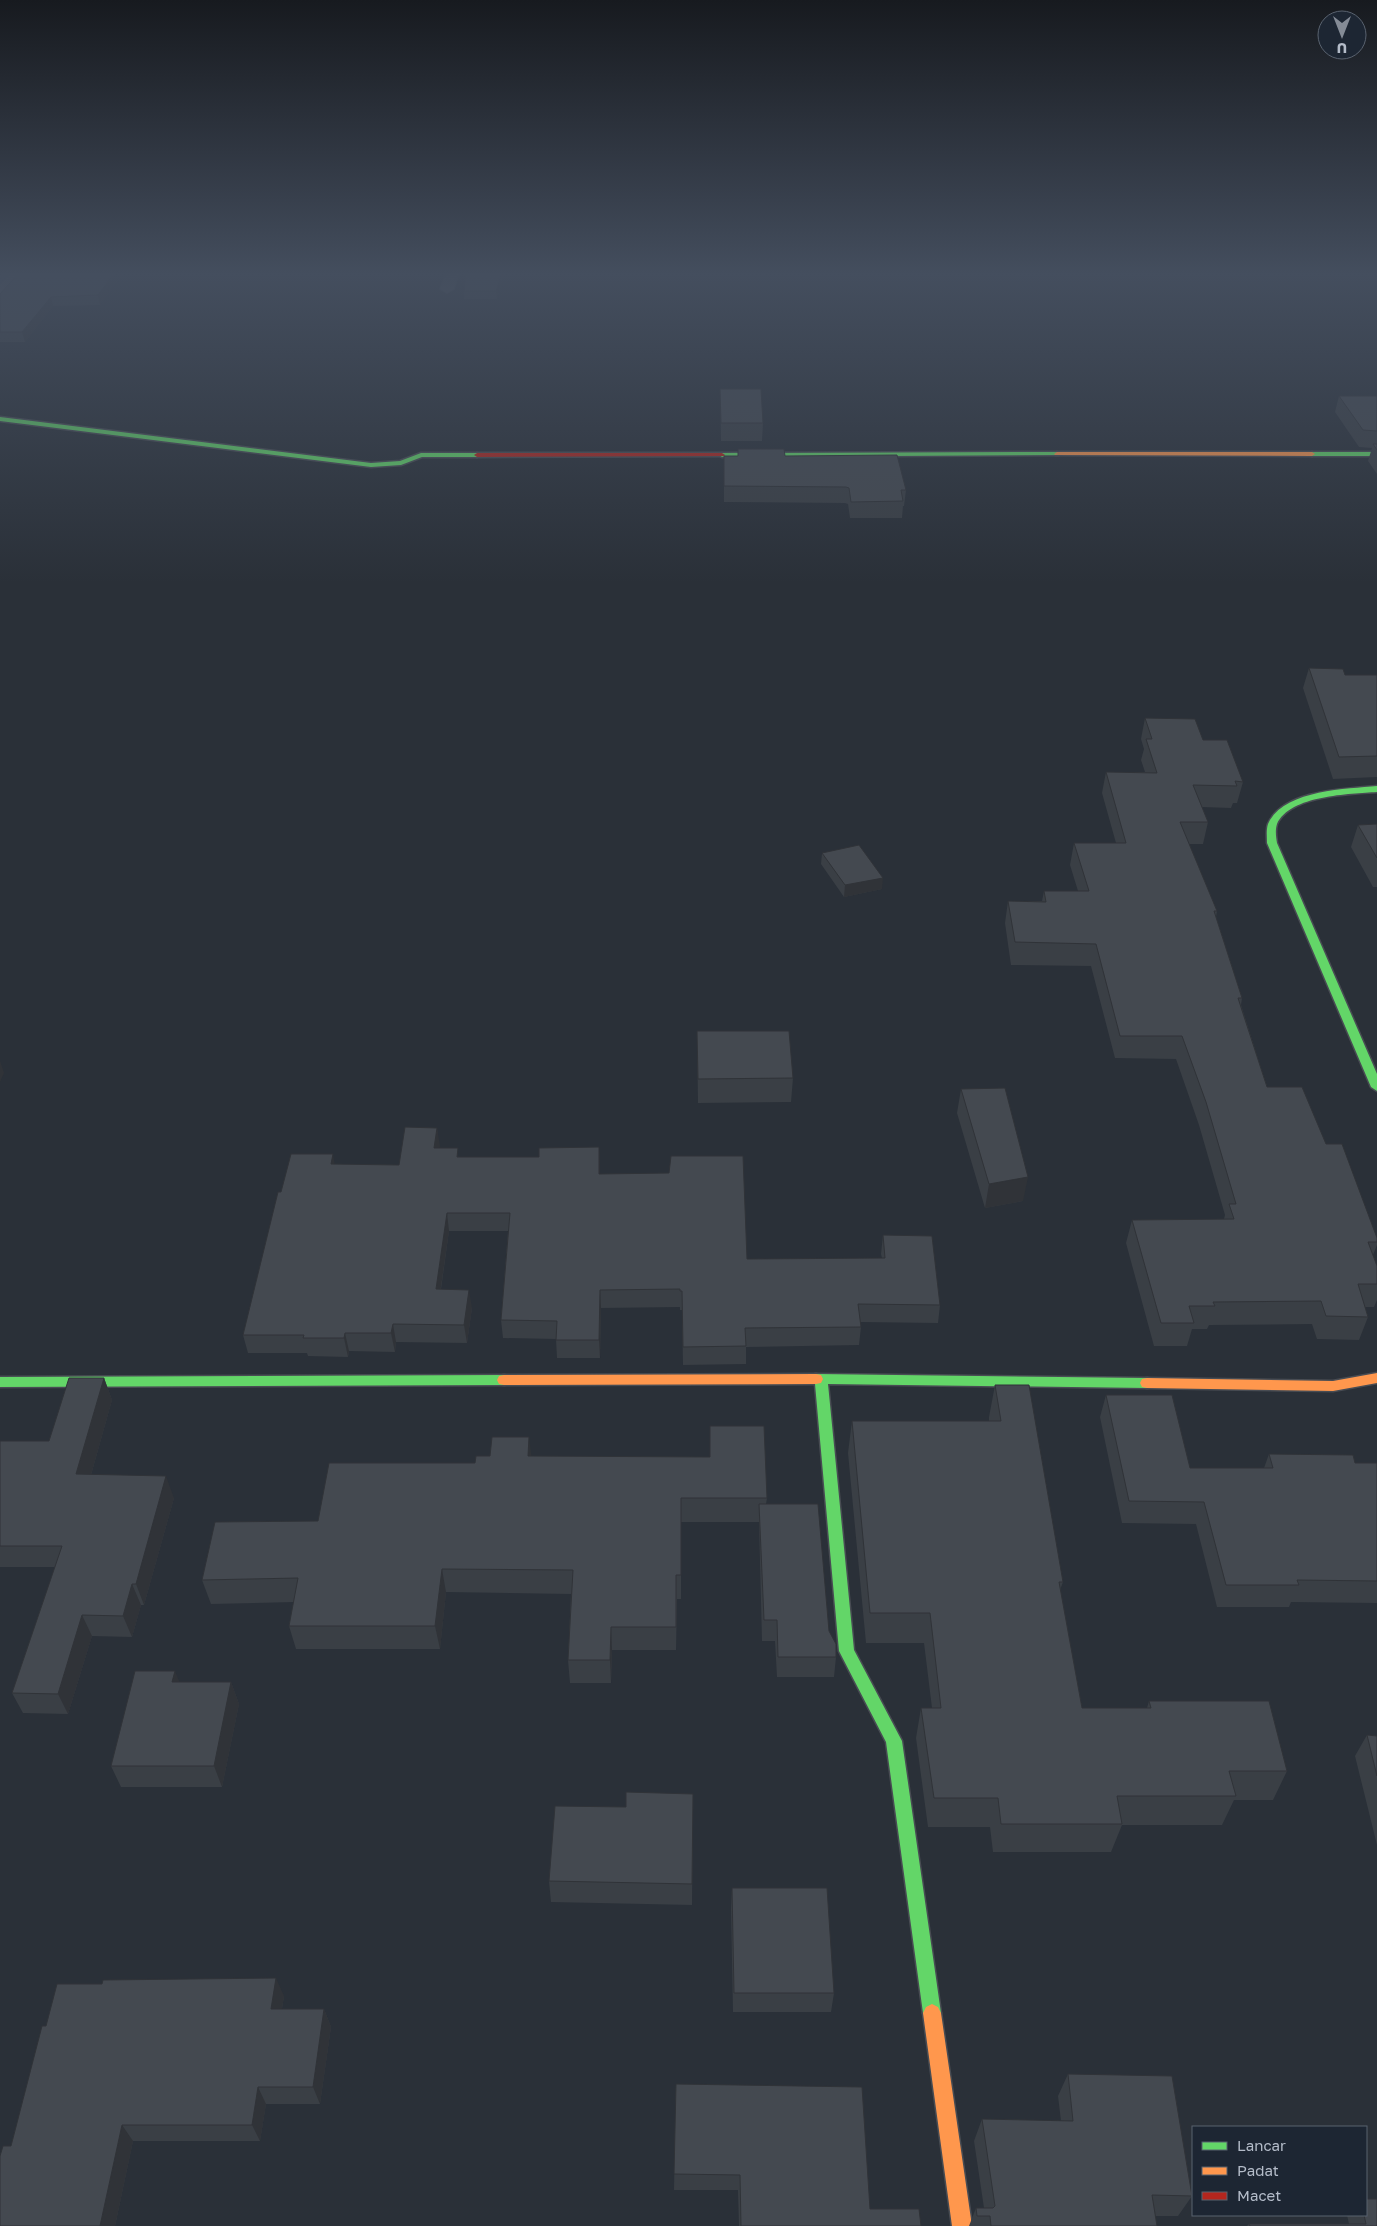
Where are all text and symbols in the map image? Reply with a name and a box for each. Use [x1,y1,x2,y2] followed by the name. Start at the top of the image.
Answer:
[1317,10,1367,60] north arrow
[1337,40,1347,57] text: U
[1192,2126,1367,2216] legend
[1237,2136,1286,2154] text: Lancar
[1237,2161,1279,2179] text: Padat
[1237,2186,1281,2204] text: Macet

